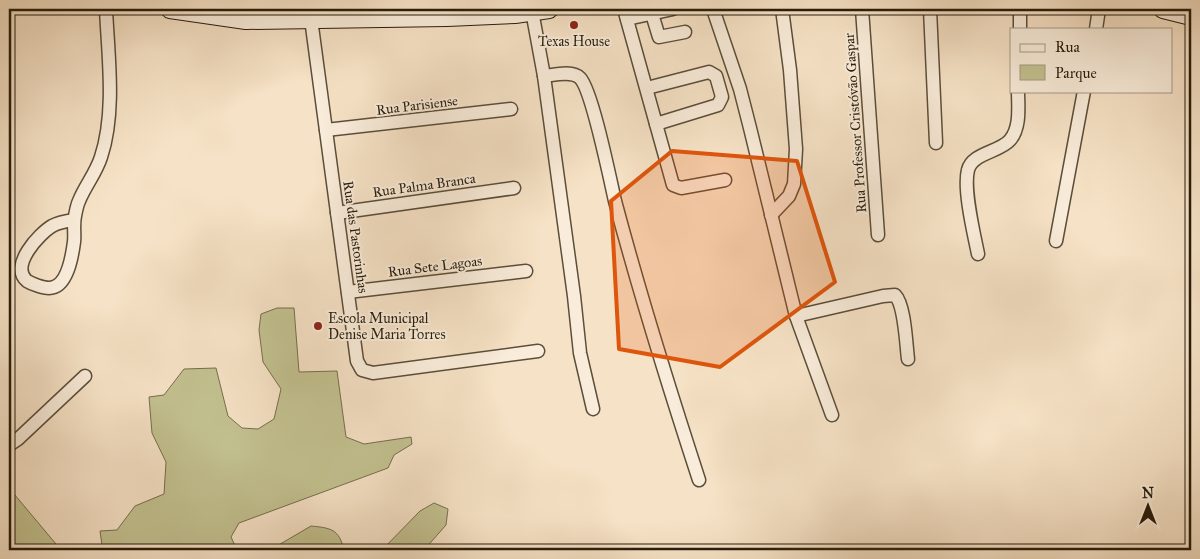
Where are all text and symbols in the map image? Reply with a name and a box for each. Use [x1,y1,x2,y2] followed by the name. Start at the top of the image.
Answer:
[568,19,580,31] marker: Texas House
[1010,28,1172,92] legend
[841,32,870,213] street label: Rua Professor Cristóvão Gaspar
[538,33,610,50] place label: Texas House
[1055,38,1080,56] text: Rua
[1055,64,1097,83] text: Parque
[375,92,459,119] street label: Rua Parisiense
[371,170,477,201] street label: Rua Palma Branca
[339,180,372,294] street label: Rua das Pastorinhas
[387,252,483,281] street label: Rua Sete Lagoas
[328,310,446,343] place label: Escola Municipal Denise Maria Torres
[312,320,324,332] marker: Escola Municipal Denise Maria Torres
[1122,482,1172,532] north arrow
[1142,485,1154,502] text: N

